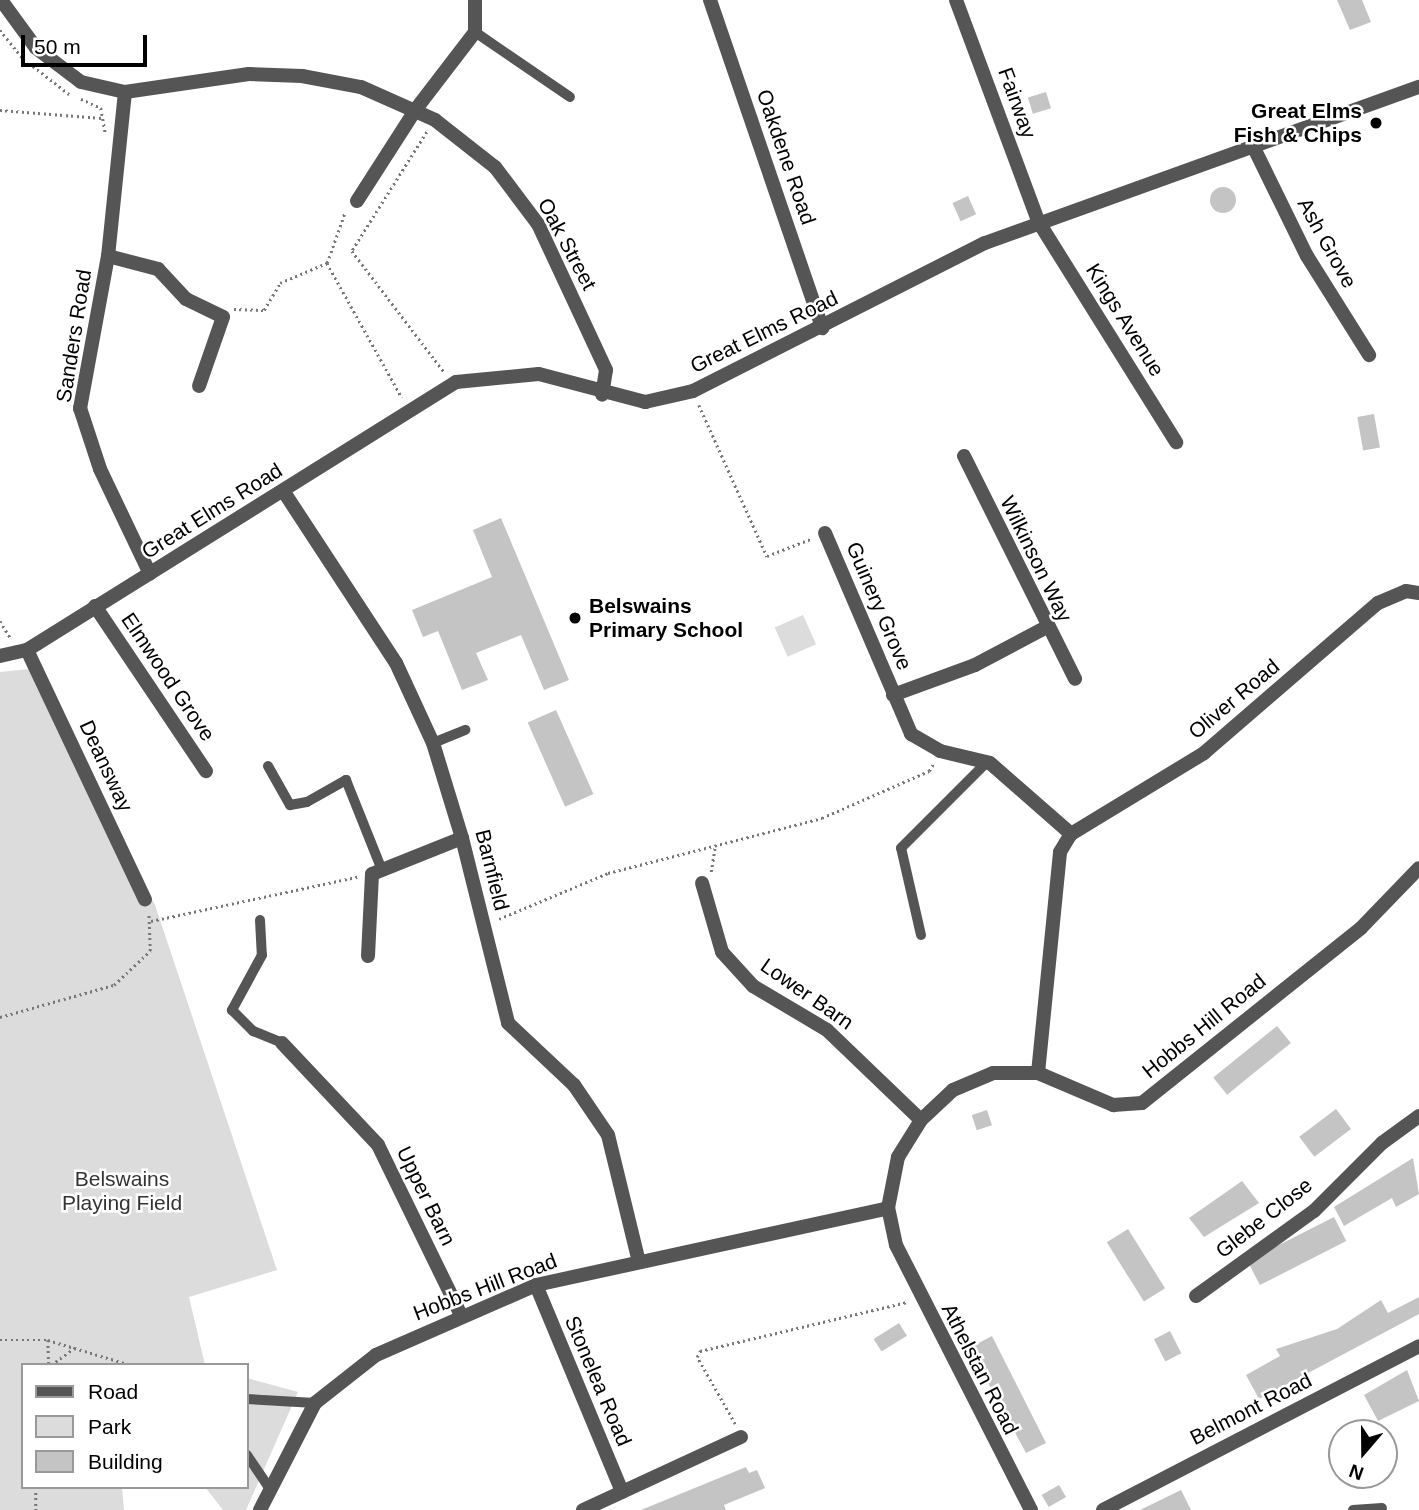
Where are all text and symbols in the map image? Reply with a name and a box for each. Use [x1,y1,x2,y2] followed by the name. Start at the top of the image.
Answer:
[24,21,150,65] scale bar
[34,35,81,58] text: 50 m
[993,64,1041,142] street label: Fairway
[751,86,821,228] street label: Oakdene Road
[1234,98,1362,148] place label: Great Elms Fish & Chips
[1368,115,1384,131] marker: Great Elms Fish & Chips
[532,194,602,294] street label: Oak Street
[1292,194,1362,292] street label: Ash Grove
[1080,259,1170,381] street label: Kings Avenue
[51,268,97,404] street label: Sanders Road
[686,285,842,379] street label: Great Elms Road
[137,458,287,564] street label: Great Elms Road
[995,492,1077,626] street label: Wilkinson Way
[841,538,917,674] street label: Guinery Grove
[589,593,743,643] place label: Belswains Primary School
[116,608,220,746] street label: Elmwood Grove
[567,610,583,626] marker: Belswains Primary School
[1183,654,1285,744] street label: Oliver Road
[74,716,138,816] street label: Deansway
[470,827,514,913] street label: Barnfield
[756,953,858,1035] street label: Lower Barn
[1137,968,1271,1084] street label: Hobbs Hill Road
[391,1142,461,1250] street label: Upper Barn
[62,1166,182,1216] park label: Belswains Playing Field
[1211,1172,1317,1264] street label: Glebe Close
[410,1248,560,1326] street label: Hobbs Hill Road
[936,1299,1024,1439] street label: Athelstan Road
[559,1312,637,1450] street label: Stonelea Road
[21,1363,248,1489] legend
[1186,1368,1316,1450] street label: Belmont Road
[88,1380,138,1403] text: Road
[88,1415,131,1438] text: Park
[1328,1419,1398,1489] north arrow
[88,1450,163,1473] text: Building
[1346,1460,1366,1485] text: N

